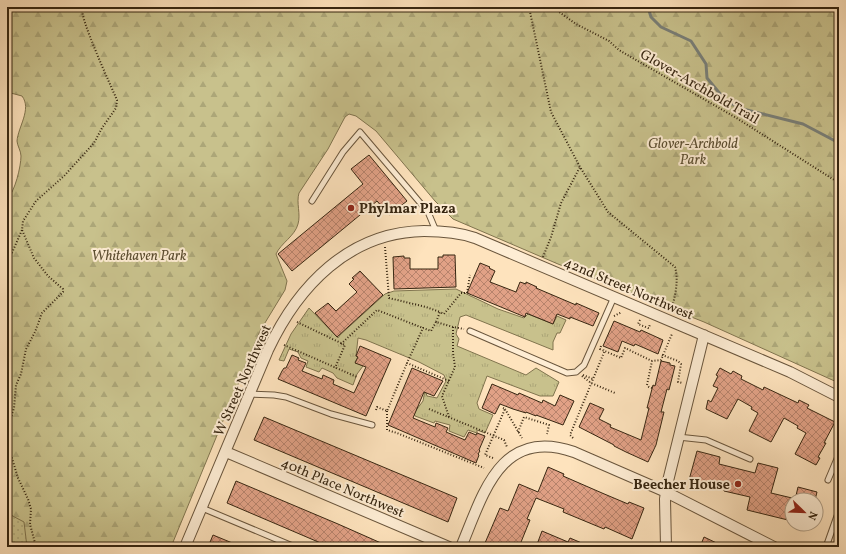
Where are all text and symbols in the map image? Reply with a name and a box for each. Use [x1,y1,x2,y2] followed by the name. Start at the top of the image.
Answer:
[636,45,762,129] street label: Glover-Archbold Trail
[648,135,738,170] park label: Glover-Archbold Park
[359,200,456,219] place label: Phylmar Plaza
[346,203,356,213] marker: Phylmar Plaza
[91,247,187,266] park label: Whitehaven Park
[561,253,696,325] street label: 42nd Street Northwest
[210,322,277,440] street label: W Street Northwest
[278,454,407,523] street label: 40th Place Northwest
[633,476,730,495] place label: Beecher House
[733,479,743,489] marker: Beecher House
[784,492,824,532] north arrow
[803,509,820,522] text: N

